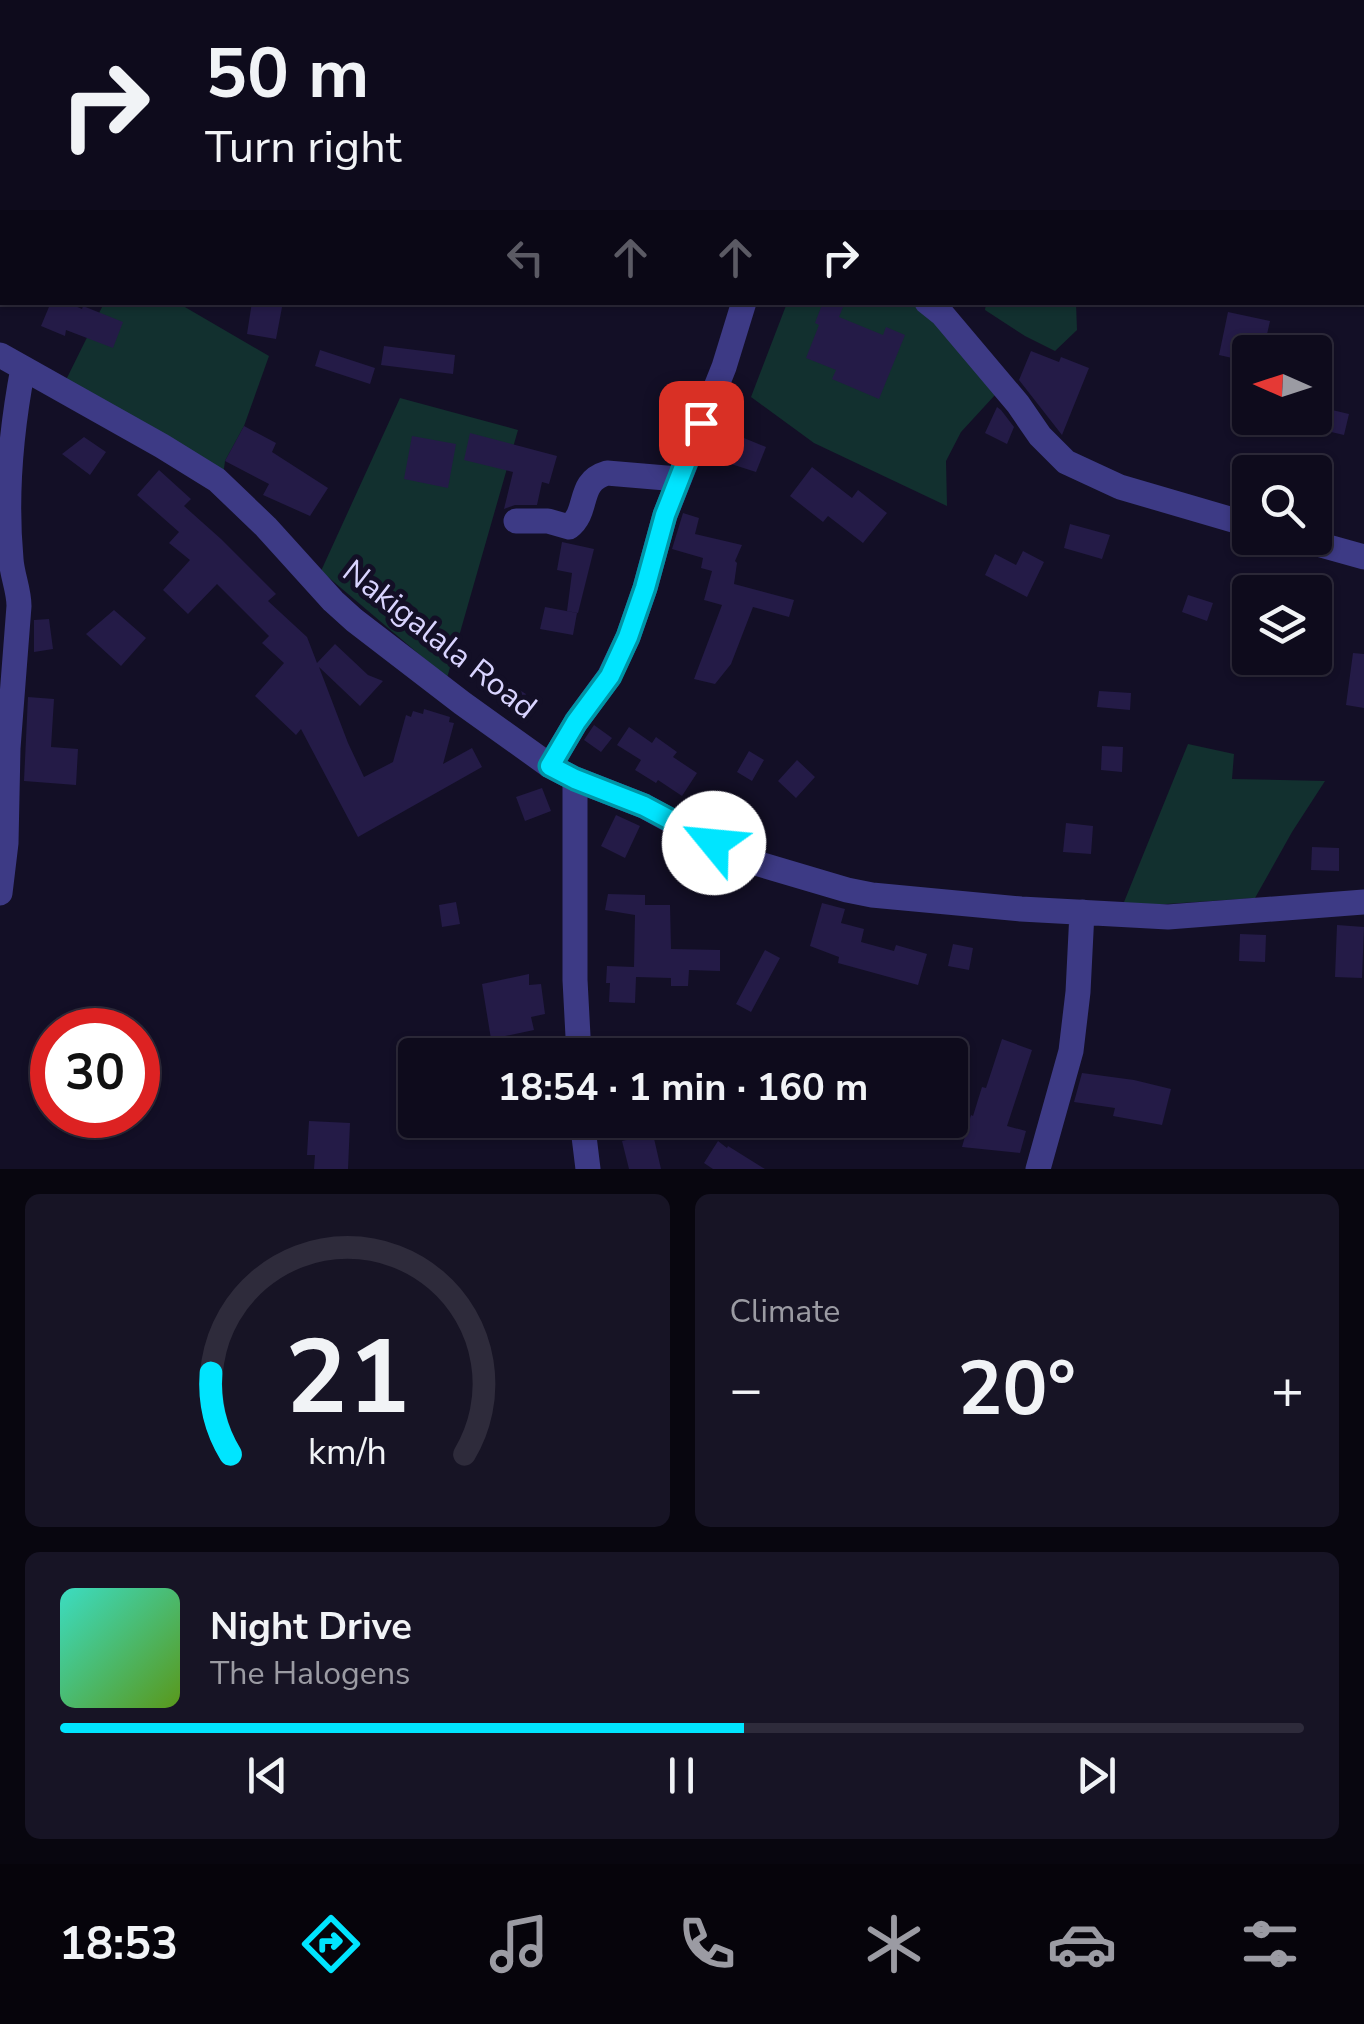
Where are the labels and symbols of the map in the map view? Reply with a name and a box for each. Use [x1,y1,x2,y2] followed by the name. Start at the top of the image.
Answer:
[1232,335,1332,435] north arrow
[659,381,744,466] pin
[334,550,546,729] street label: Nakigalala Road
[662,791,766,895] position arrow
[30,1008,160,1138] speed limit sign: 30

